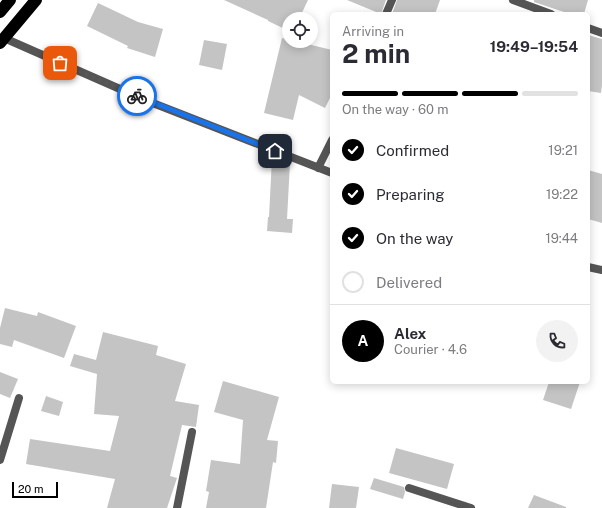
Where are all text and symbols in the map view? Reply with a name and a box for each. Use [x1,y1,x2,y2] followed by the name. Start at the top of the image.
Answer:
[282,12,318,48] map controls
[282,12,318,48] button: locate
[342,24,404,39] text: Arriving in
[342,38,410,69] text: 2 min
[490,38,578,55] text: 19:49–19:54
[43,46,77,80] pin
[49,52,71,74] icon: bag
[117,76,157,116] courier
[126,85,148,107] icon: bike
[342,102,448,117] text: On the way · 60 m
[258,134,292,168] pin
[342,139,364,161] icon: check
[264,140,286,162] icon: home
[376,142,449,159] text: Confirmed
[548,143,578,158] text: 19:21
[342,183,364,205] icon: check
[376,186,445,203] text: Preparing
[546,187,578,202] text: 19:22
[342,227,364,249] icon: check
[376,230,453,247] text: On the way
[545,231,578,246] text: 19:44
[376,274,442,291] text: Delivered
[536,320,578,362] button: phone
[394,325,426,342] text: Alex
[358,332,368,349] text: A
[394,342,467,357] text: Courier · 4.6
[12,480,58,499] scale bar
[18,483,43,495] text: 20 m

